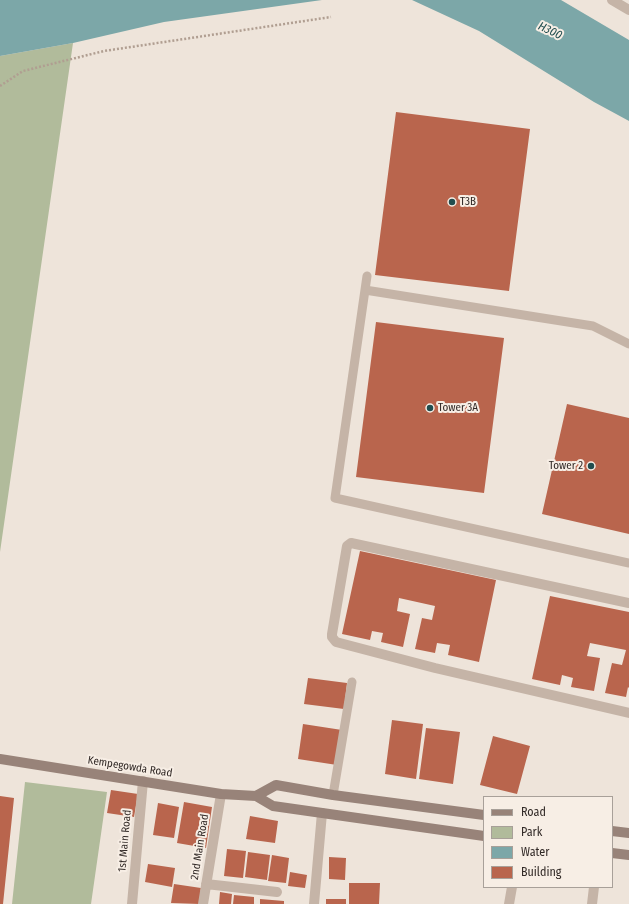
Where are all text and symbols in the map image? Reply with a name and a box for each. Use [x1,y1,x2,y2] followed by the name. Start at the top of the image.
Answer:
[536,19,564,43] water label: H300
[460,195,476,209] place label: T3B
[447,197,457,207] marker: T3B
[438,401,478,415] place label: Tower 3A
[425,403,435,413] marker: Tower 3A
[549,459,583,473] place label: Tower 2
[586,461,596,471] marker: Tower 2
[87,754,173,780] street label: Kempegowda Road
[483,796,613,888] legend
[521,805,546,819] text: Road
[116,809,134,873] street label: 1st Main Road
[188,813,212,881] street label: 2nd Main Road
[521,825,542,839] text: Park
[521,845,549,859] text: Water
[521,865,561,879] text: Building

